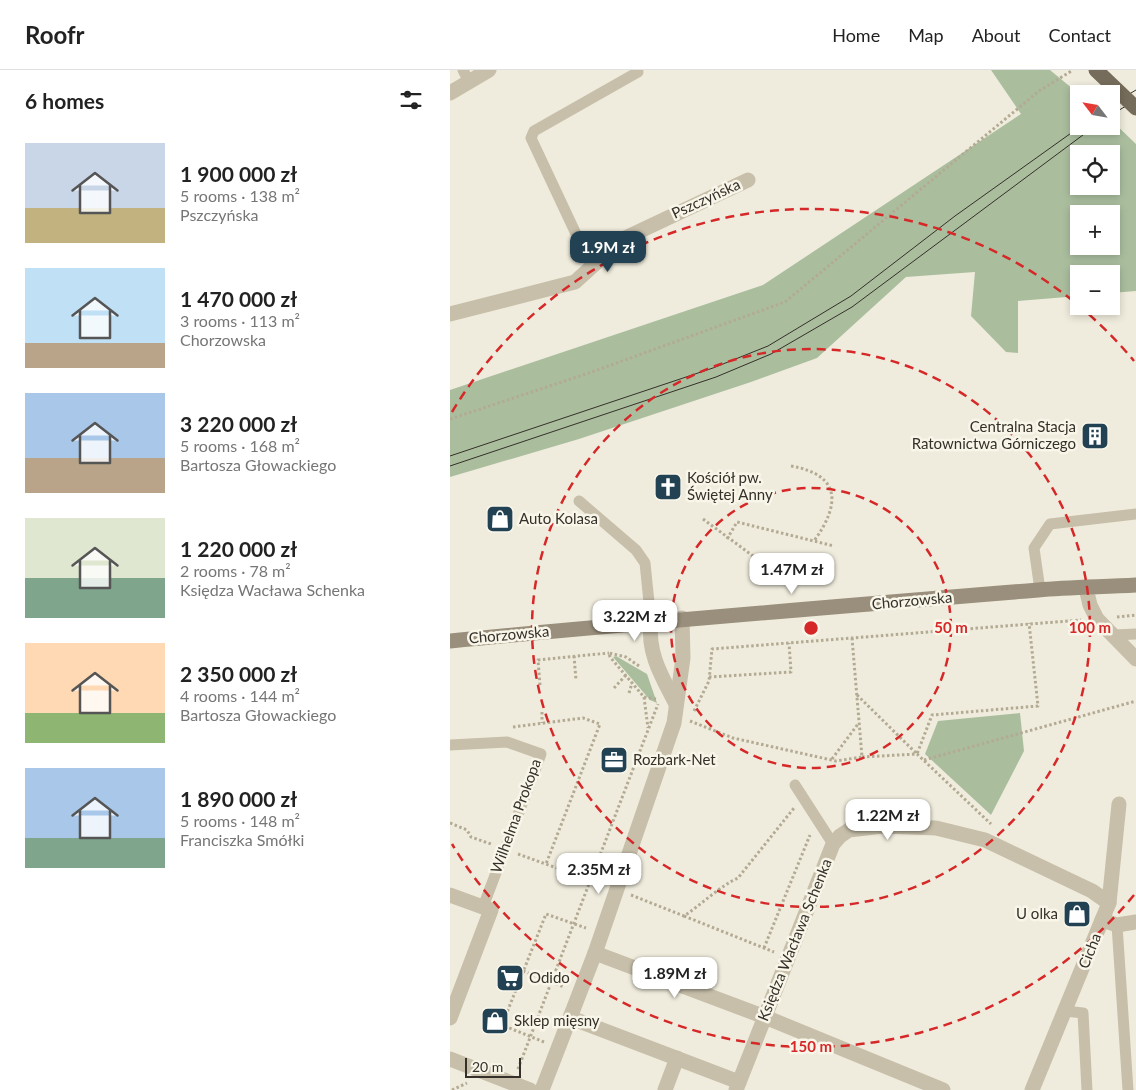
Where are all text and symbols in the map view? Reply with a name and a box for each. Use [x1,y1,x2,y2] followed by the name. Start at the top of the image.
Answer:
[25,20,84,49] text: Roofr
[832,24,880,46] text: Home
[908,24,944,46] text: Map
[972,24,1021,46] text: About
[1049,24,1111,46] text: Contact
[1070,85,1120,135] north arrow
[1070,85,1120,315] map controls
[397,86,425,114] icon: filters
[25,88,104,113] text: 6 homes
[1070,145,1120,195] button: locate
[180,161,297,186] text: 1 900 000 zł
[65,163,125,223] icon: home
[668,174,743,222] street label: Pszczyńska
[180,186,300,205] text: 5 rooms · 138 m²
[180,205,258,224] text: Pszczyńska
[1070,205,1120,255] button: +
[562,230,654,273] pin: 1.9M zł
[581,237,635,256] text: 1.9M zł
[1070,265,1120,315] button: −
[180,286,297,311] text: 1 470 000 zł
[65,288,125,348] icon: home
[180,311,300,330] text: 3 rooms · 113 m²
[180,330,266,349] text: Chorzowska
[180,411,297,436] text: 3 220 000 zł
[65,413,125,473] icon: home
[912,417,1076,452] place label: Centralna Stacja Ratownictwa Górniczego
[1080,421,1110,451] building icon: Centralna Stacja Ratownictwa Górniczego
[180,436,300,455] text: 5 rooms · 168 m²
[180,455,336,474] text: Bartosza Głowackiego
[687,468,773,503] place label: Kościół pw. Świętej Anny
[653,472,683,502] church icon: Kościół pw. Świętej Anny
[485,504,515,534] shop icon: Auto Kolasa
[519,509,598,527] place label: Auto Kolasa
[180,536,297,561] text: 1 220 000 zł
[65,538,125,598] icon: home
[740,552,844,595] pin: 1.47M zł
[760,559,824,578] text: 1.47M zł
[180,561,291,580] text: 2 rooms · 78 m²
[180,580,365,599] text: Księdza Wacława Schenka
[871,588,953,612] street label: Chorzowska
[583,600,687,642] pin: 3.22M zł
[603,606,667,625] text: 3.22M zł
[934,618,968,636] text: 50 m
[1069,618,1111,636] text: 100 m
[802,619,820,637] centre of rings
[468,622,550,646] street label: Chorzowska
[180,661,297,686] text: 2 350 000 zł
[65,663,125,723] icon: home
[180,686,300,705] text: 4 rooms · 144 m²
[180,705,336,724] text: Bartosza Głowackiego
[599,745,629,775] office icon: Rozbark-Net
[633,750,716,768] place label: Rozbark-Net
[486,756,544,875] street label: Wilhelma Prokopa
[180,786,297,811] text: 1 890 000 zł
[65,788,125,848] icon: home
[836,798,940,841] pin: 1.22M zł
[856,805,920,824] text: 1.22M zł
[180,811,300,830] text: 5 rooms · 148 m²
[180,830,304,849] text: Franciszka Smółki
[547,852,651,895] pin: 2.35M zł
[753,856,835,1023] street label: Księdza Wacława Schenka
[567,859,631,878] text: 2.35M zł
[1062,899,1092,929] shop icon: U olka
[1016,904,1058,922] place label: U olka
[1074,930,1104,971] street label: Cicha
[623,956,727,999] pin: 1.89M zł
[495,963,525,993] supermarket icon: Odido
[643,963,707,982] text: 1.89M zł
[529,968,570,986] place label: Odido
[480,1006,510,1036] shop icon: Sklep mięsny
[514,1011,600,1029] place label: Sklep mięsny
[790,1037,832,1055] text: 150 m
[465,1055,521,1078] scale bar
[472,1058,503,1075] text: 20 m

